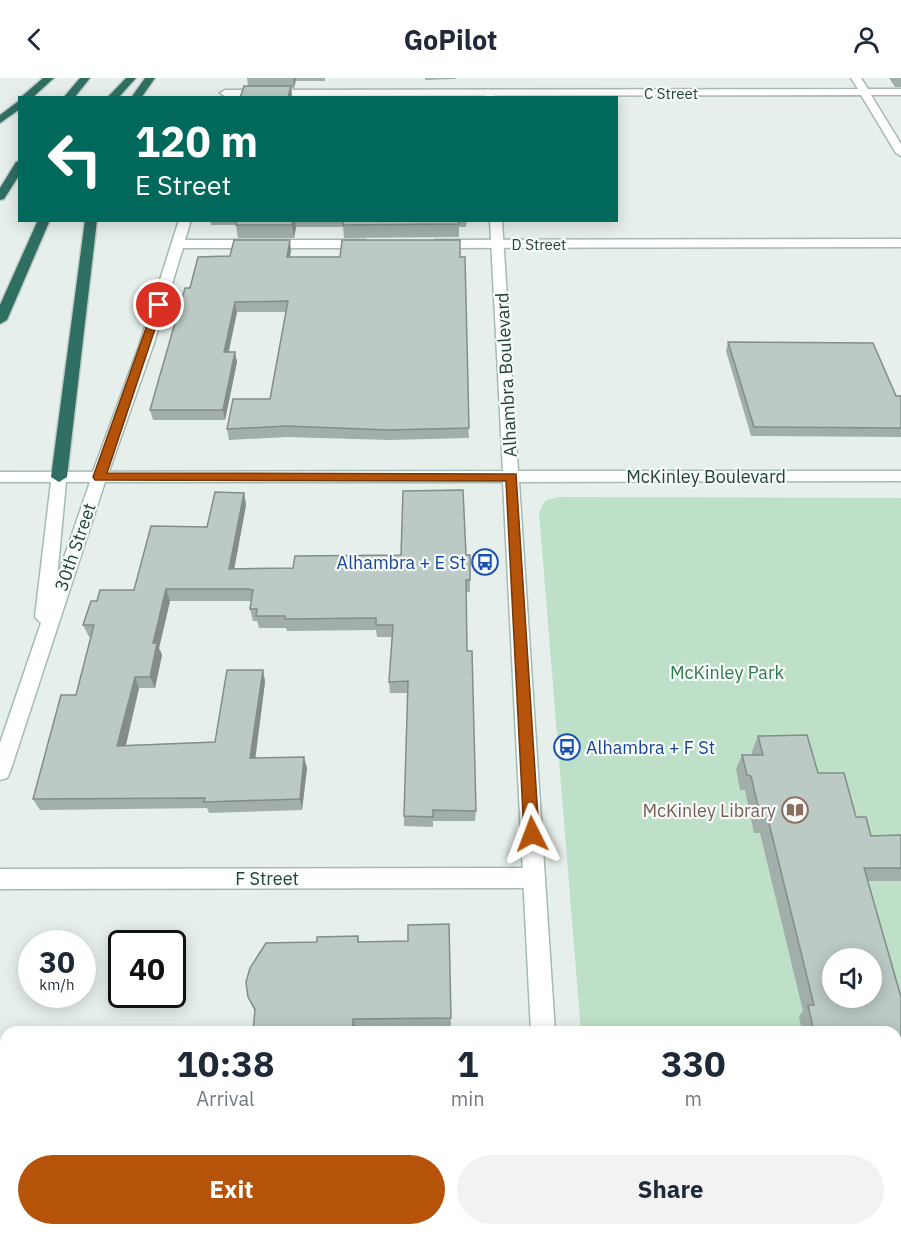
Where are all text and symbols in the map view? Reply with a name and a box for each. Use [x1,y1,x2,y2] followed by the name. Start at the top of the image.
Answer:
[404,22,497,57] text: GoPilot
[18,23,51,56] icon: back
[850,23,883,56] icon: person
[644,84,698,103] street label: C Street
[135,114,258,169] text: 120 m
[36,120,114,198] icon: left
[135,167,231,202] text: E Street
[512,235,566,254] street label: D Street
[133,279,184,330] pin
[142,288,175,321] icon: arrive
[490,292,522,458] street label: Alhambra Boulevard
[626,465,786,488] street label: McKinley Boulevard
[49,500,101,594] street label: 30th Street
[470,547,500,577] bus stop icon: Alhambra + E St
[337,551,466,574] place label: Alhambra + E St
[670,661,785,684] park label: McKinley Park
[552,732,582,762] bus stop icon: Alhambra + F St
[586,736,715,759] place label: Alhambra + F St
[780,795,810,825] library icon: McKinley Library
[642,799,776,822] place label: McKinley Library
[500,802,564,866] position arrow
[235,867,299,890] street label: F Street
[108,930,186,1008] speed limit sign: 40
[39,942,75,981] text: 30
[822,948,882,1008] map controls
[822,948,882,1008] button: sound
[39,975,75,994] text: km/h
[176,1040,275,1087] text: 10:38
[457,1040,479,1087] text: 1
[661,1040,726,1087] text: 330
[196,1085,255,1112] text: Arrival
[451,1085,485,1112] text: min
[685,1085,702,1112] text: m
[18,1155,445,1224] button: Exit
[457,1155,884,1224] button: Share

